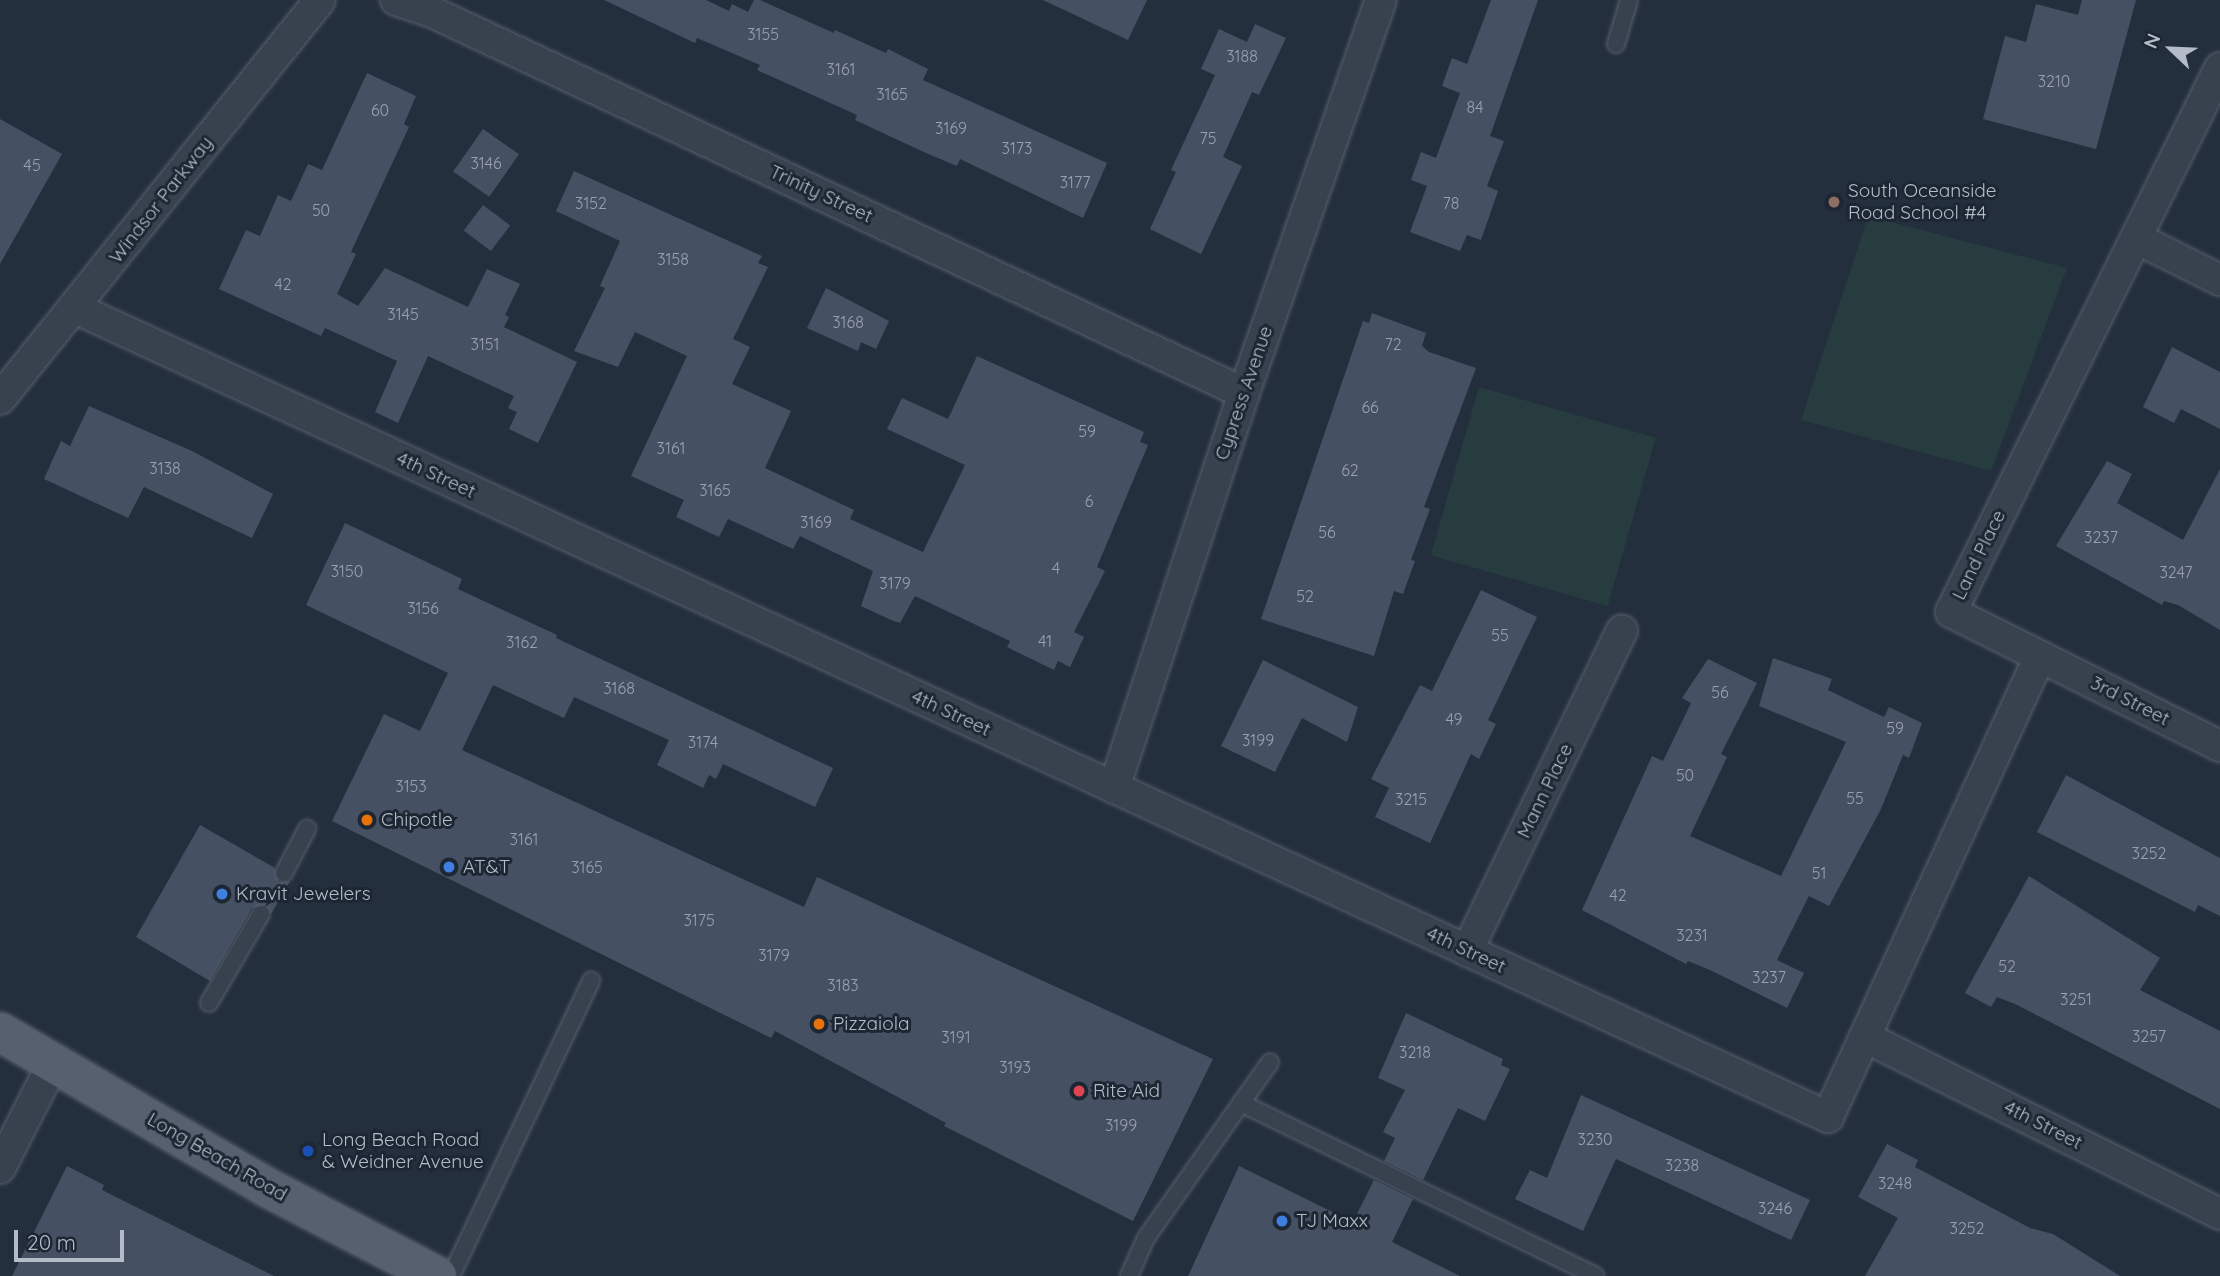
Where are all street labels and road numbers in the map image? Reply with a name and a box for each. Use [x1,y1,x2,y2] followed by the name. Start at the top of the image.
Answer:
[104,132,218,268] street label: Windsor Parkway
[766,160,876,228] street label: Trinity Street
[1210,323,1278,463] street label: Cypress Avenue
[393,447,479,503] street label: 4th Street
[1947,506,2011,604] street label: Land Place
[2087,671,2173,731] street label: 3rd Street
[908,685,994,741] street label: 4th Street
[1512,740,1578,842] street label: Mann Place
[1423,922,1509,978] street label: 4th Street
[2000,1096,2086,1154] street label: 4th Street
[143,1108,291,1206] street label: Long Beach Road

